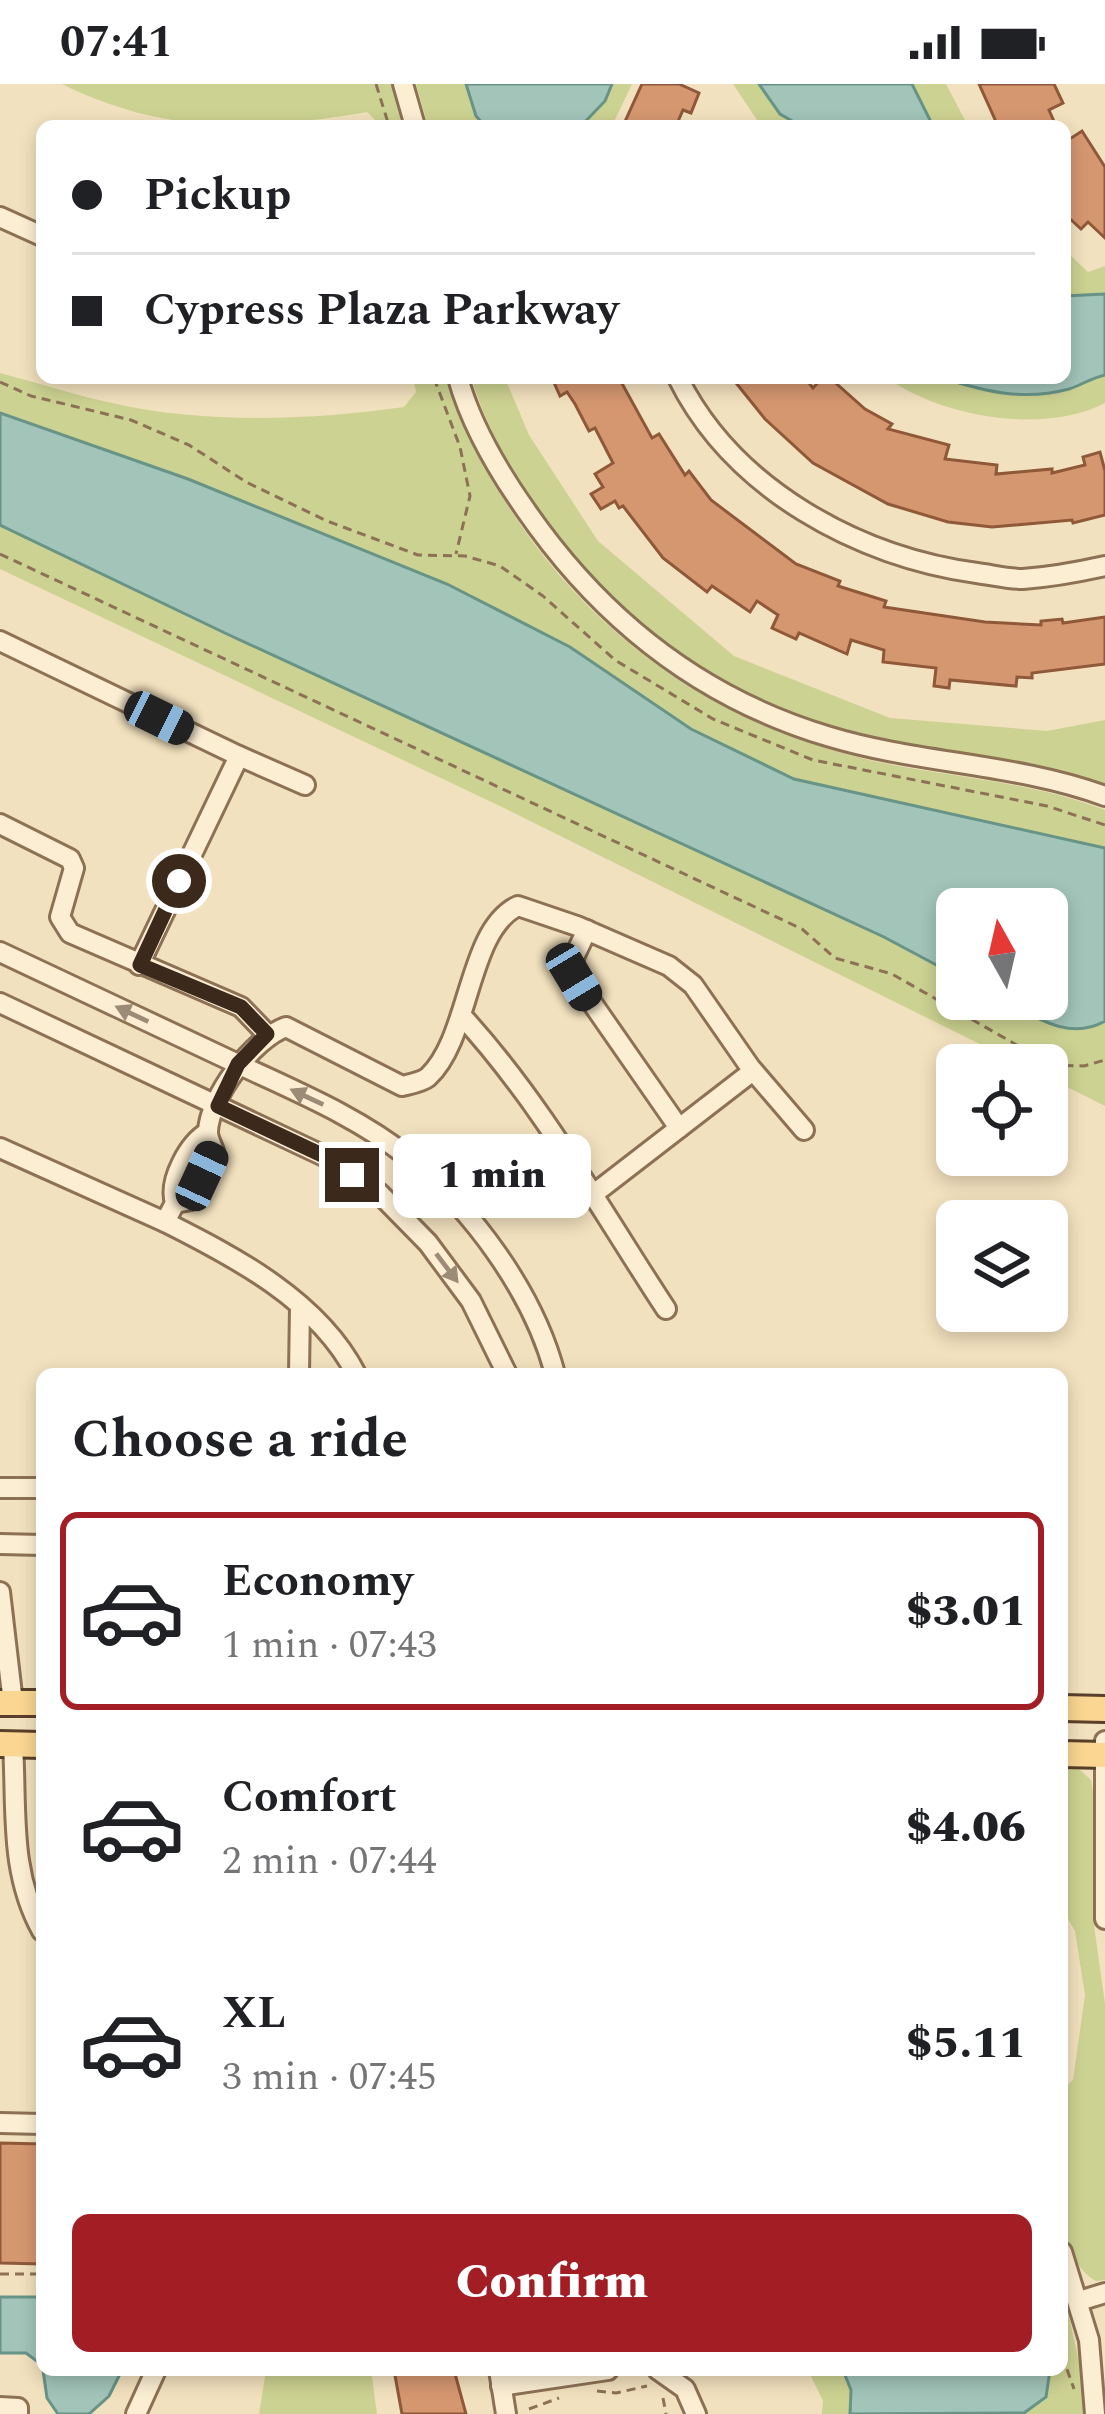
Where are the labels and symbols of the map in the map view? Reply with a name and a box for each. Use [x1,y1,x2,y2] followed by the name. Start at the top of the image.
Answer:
[119,686,199,750] car
[152,854,206,908] route start
[936,888,1068,1020] north arrow
[540,937,608,1017] car
[114,1004,149,1024] one-way arrow
[289,1087,324,1107] one-way arrow
[394,1133,592,1217] callout: 1 min
[170,1136,234,1216] car
[325,1148,379,1202] route end
[434,1252,458,1284] one-way arrow

